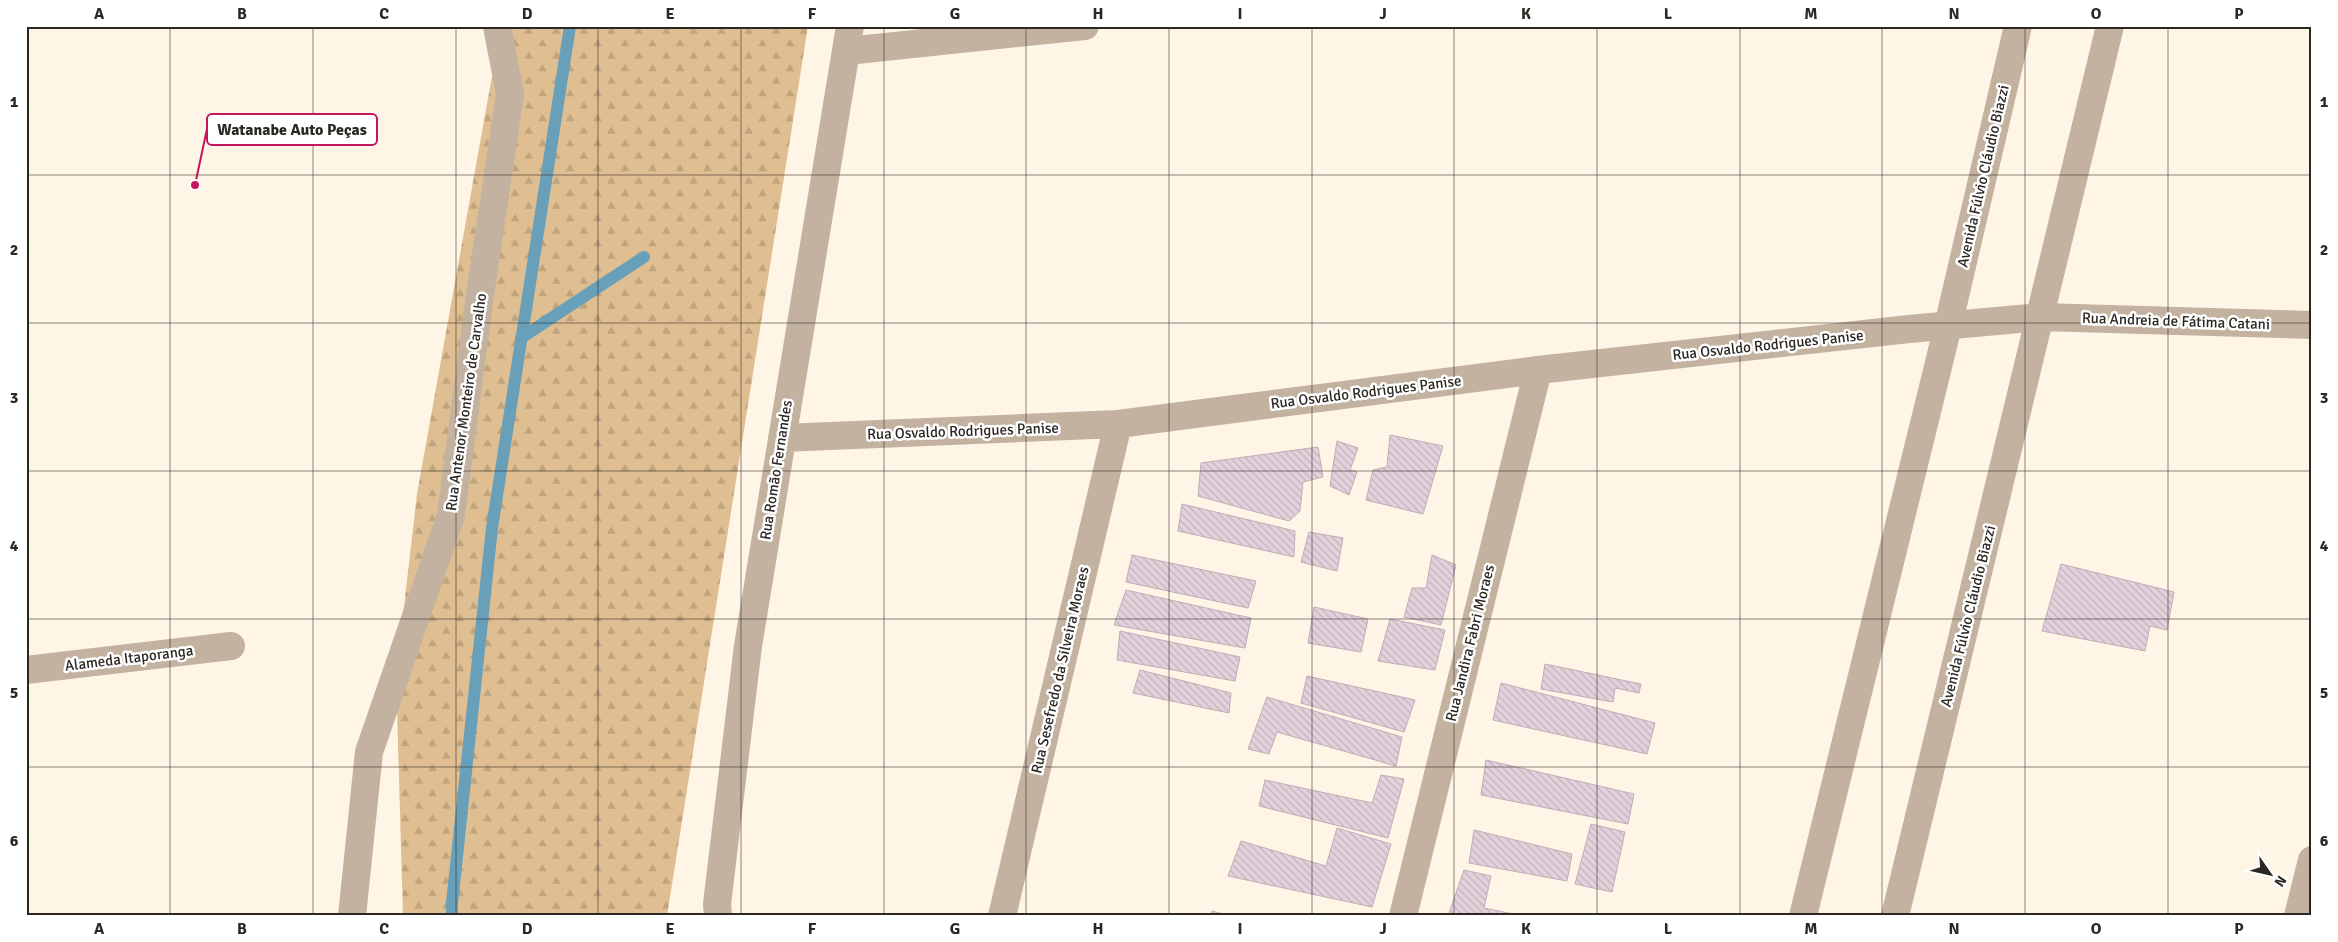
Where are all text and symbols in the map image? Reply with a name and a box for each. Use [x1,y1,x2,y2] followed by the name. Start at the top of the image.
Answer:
[94,4,105,24] text: A
[237,4,247,24] text: B
[379,4,389,24] text: C
[522,4,533,24] text: D
[665,4,675,24] text: E
[808,4,817,24] text: F
[950,4,960,24] text: G
[1093,4,1103,24] text: H
[1237,4,1243,24] text: I
[1379,4,1387,24] text: J
[1521,4,1531,24] text: K
[1664,4,1673,24] text: L
[1804,4,1818,24] text: M
[1948,4,1960,24] text: N
[2091,4,2102,24] text: O
[2234,4,2244,24] text: P
[1953,83,2013,269] street label: Avenida Fúlvio Cláudio Biazzi
[10,92,19,112] text: 1
[2320,92,2329,112] text: 1
[207,114,377,145] callout: Watanabe Auto Peças
[217,120,367,140] text: Watanabe Auto Peças
[10,240,18,260] text: 2
[2320,240,2328,260] text: 2
[442,292,490,512] street label: Rua Antenor Monteiro de Carvalho
[2082,309,2270,333] street label: Rua Andreia de Fátima Catani
[1672,326,1864,364] street label: Rua Osvaldo Rodrigues Panise
[1270,371,1462,413] street label: Rua Osvaldo Rodrigues Panise
[10,388,18,408] text: 3
[2320,388,2328,408] text: 3
[756,398,796,541] street label: Rua Romão Fernandes
[867,419,1059,443] street label: Rua Osvaldo Rodrigues Panise
[1937,523,1999,709] street label: Avenida Fúlvio Cláudio Biazzi
[10,536,19,556] text: 4
[2320,536,2329,556] text: 4
[1442,562,1498,723] street label: Rua Jandira Fabri Moraes
[1027,564,1093,775] street label: Rua Sesefredo da Silveira Moraes
[64,641,194,675] street label: Alameda Itaporanga
[10,683,18,703] text: 5
[2320,683,2328,703] text: 5
[10,831,19,851] text: 6
[2320,831,2329,851] text: 6
[2246,850,2296,900] north arrow
[2271,872,2290,890] text: N
[94,919,105,939] text: A
[237,919,247,939] text: B
[379,919,389,939] text: C
[522,919,533,939] text: D
[665,919,675,939] text: E
[808,919,817,939] text: F
[950,919,960,939] text: G
[1093,919,1103,939] text: H
[1237,919,1243,939] text: I
[1379,919,1387,939] text: J
[1521,919,1531,939] text: K
[1664,919,1673,939] text: L
[1804,919,1818,939] text: M
[1948,919,1960,939] text: N
[2091,919,2102,939] text: O
[2234,919,2244,939] text: P

